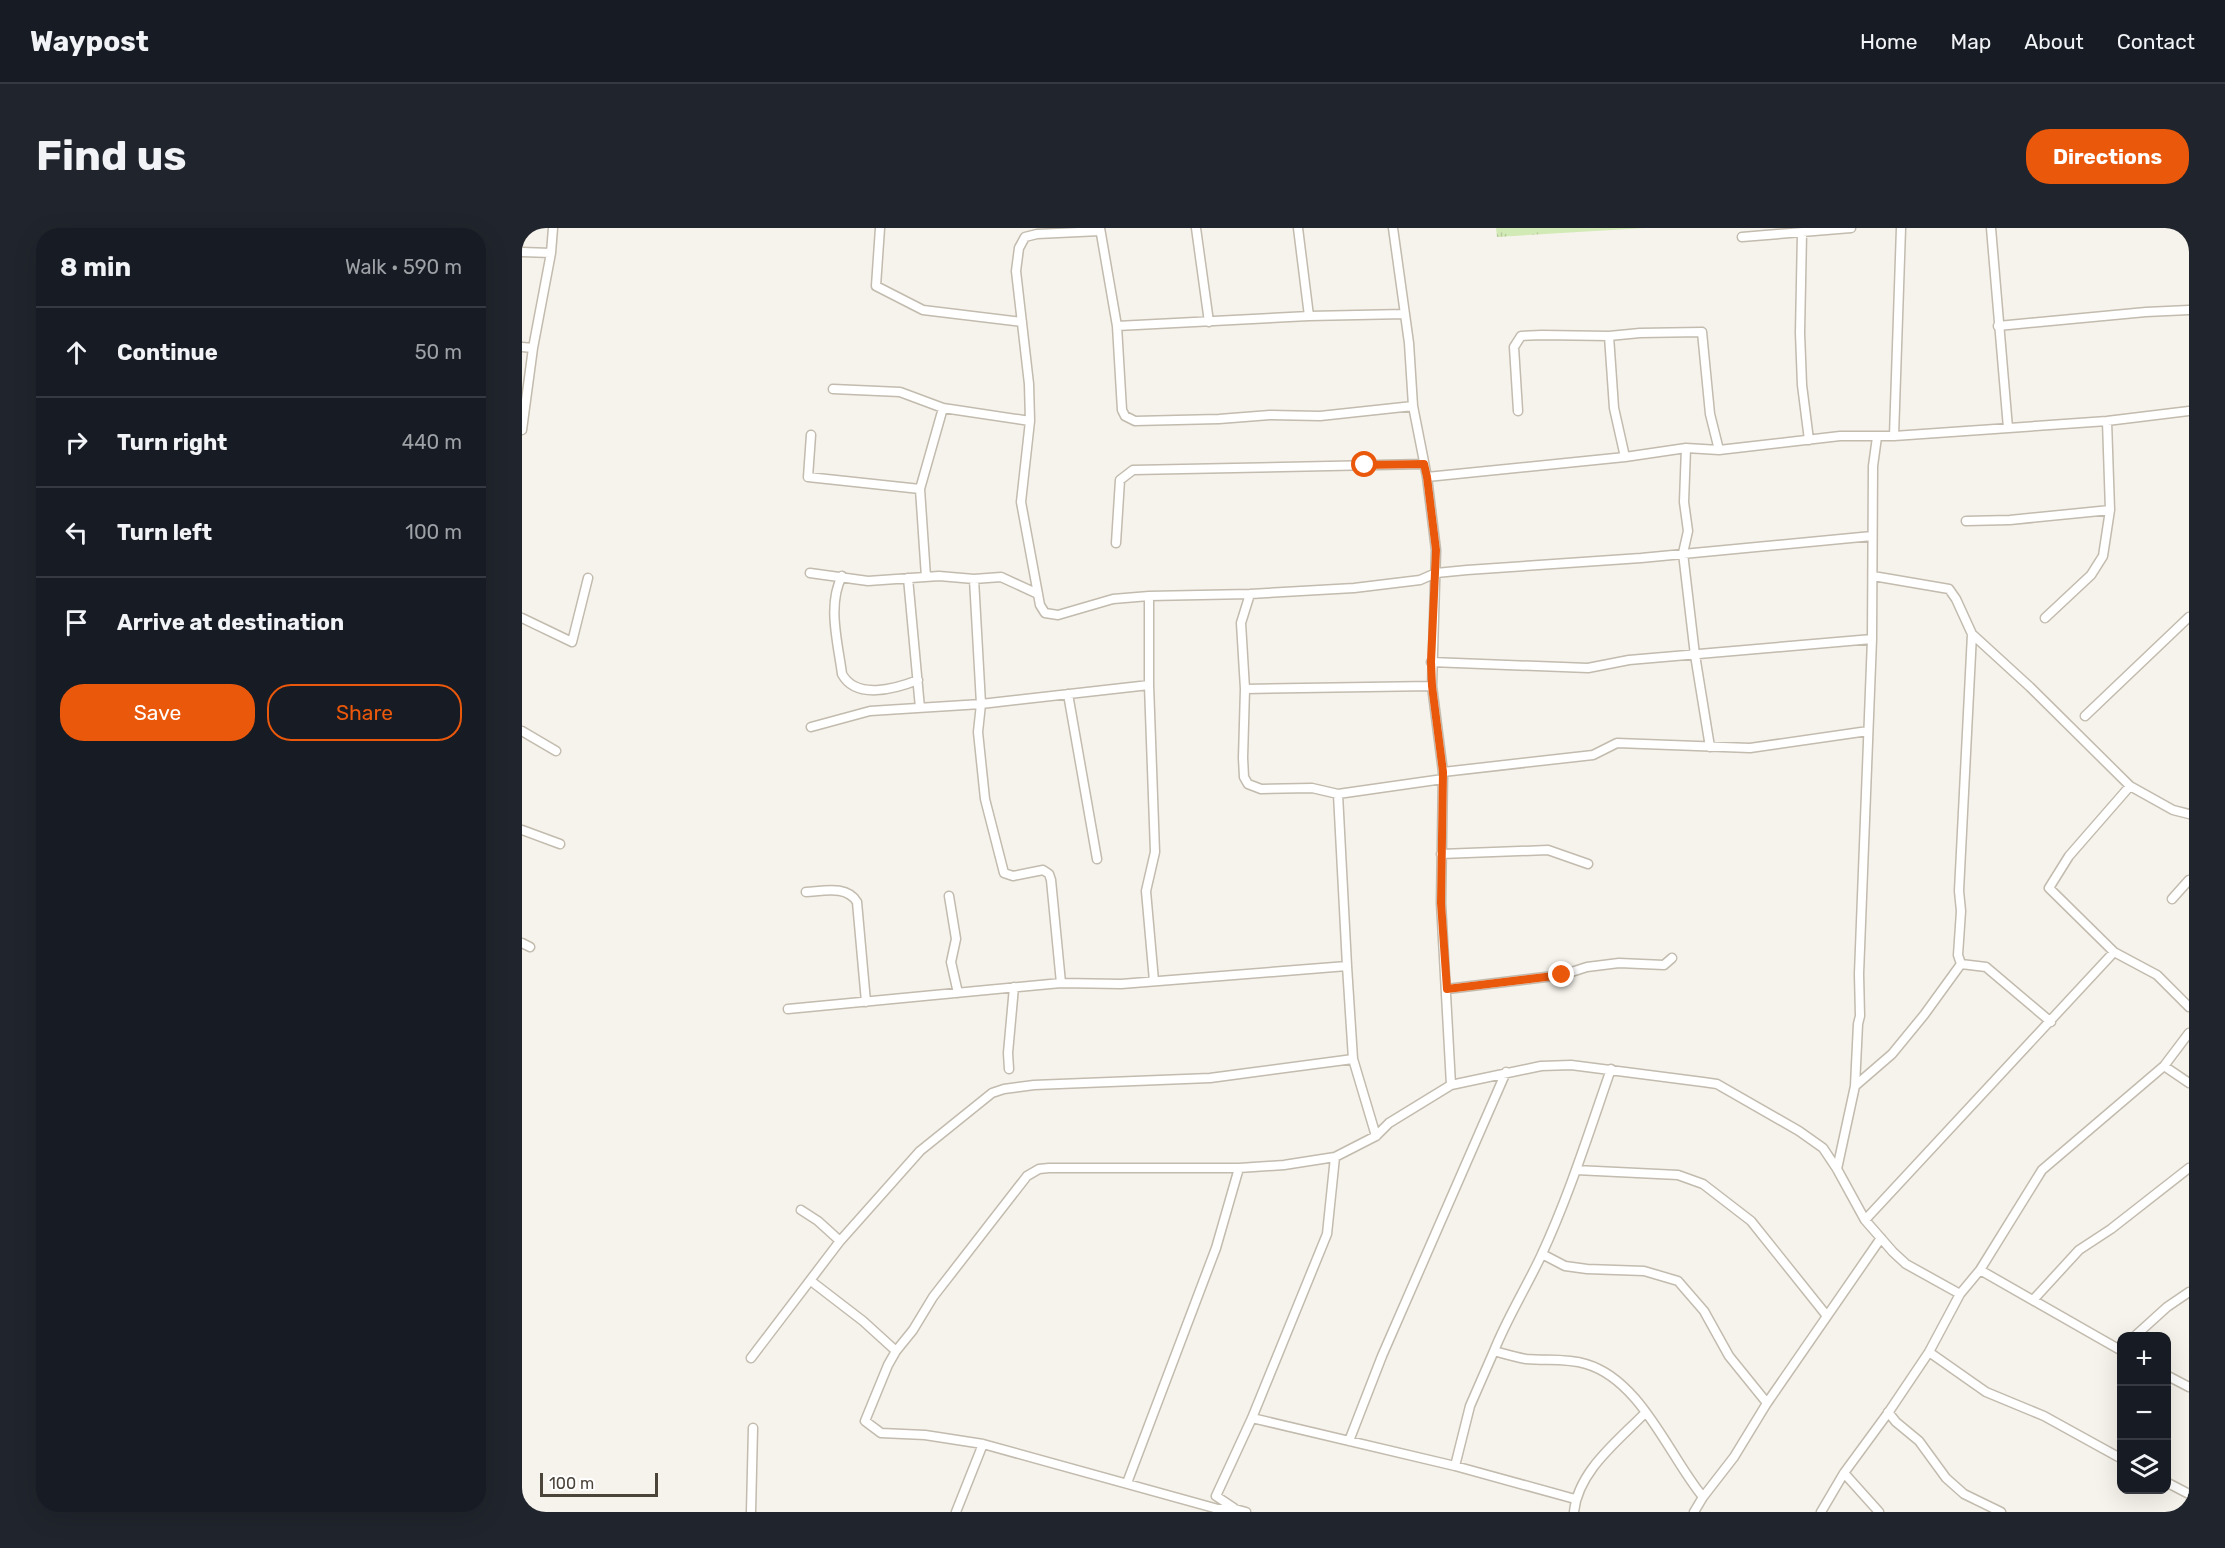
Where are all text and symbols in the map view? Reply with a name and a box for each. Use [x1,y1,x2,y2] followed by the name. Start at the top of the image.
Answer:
[30,25,149,58] text: Waypost
[1860,29,1917,54] text: Home
[1950,29,1991,54] text: Map
[2024,29,2084,54] text: About
[2117,29,2195,54] text: Contact
[2026,129,2189,184] button: Directions
[36,131,187,181] text: Find us
[60,252,131,283] text: 8 min
[345,255,462,279] text: Walk · 590 m
[60,336,93,369] icon: ahead
[117,339,218,366] text: Continue
[415,340,462,364] text: 50 m
[60,426,93,459] icon: right
[117,429,227,456] text: Turn right
[402,430,462,454] text: 440 m
[1351,451,1377,477] route start
[60,516,93,549] icon: left
[117,519,212,546] text: Turn left
[405,520,462,544] text: 100 m
[60,606,93,639] icon: arrive
[117,609,344,636] text: Arrive at destination
[60,684,255,741] button: Save
[267,684,462,741] button: Share
[1548,961,1574,987] route end
[2117,1332,2171,1494] map controls
[2117,1332,2171,1386] button: +
[2117,1386,2171,1440] button: −
[2117,1440,2171,1494] button: layers
[540,1470,658,1498] scale bar
[549,1474,594,1493] text: 100 m

